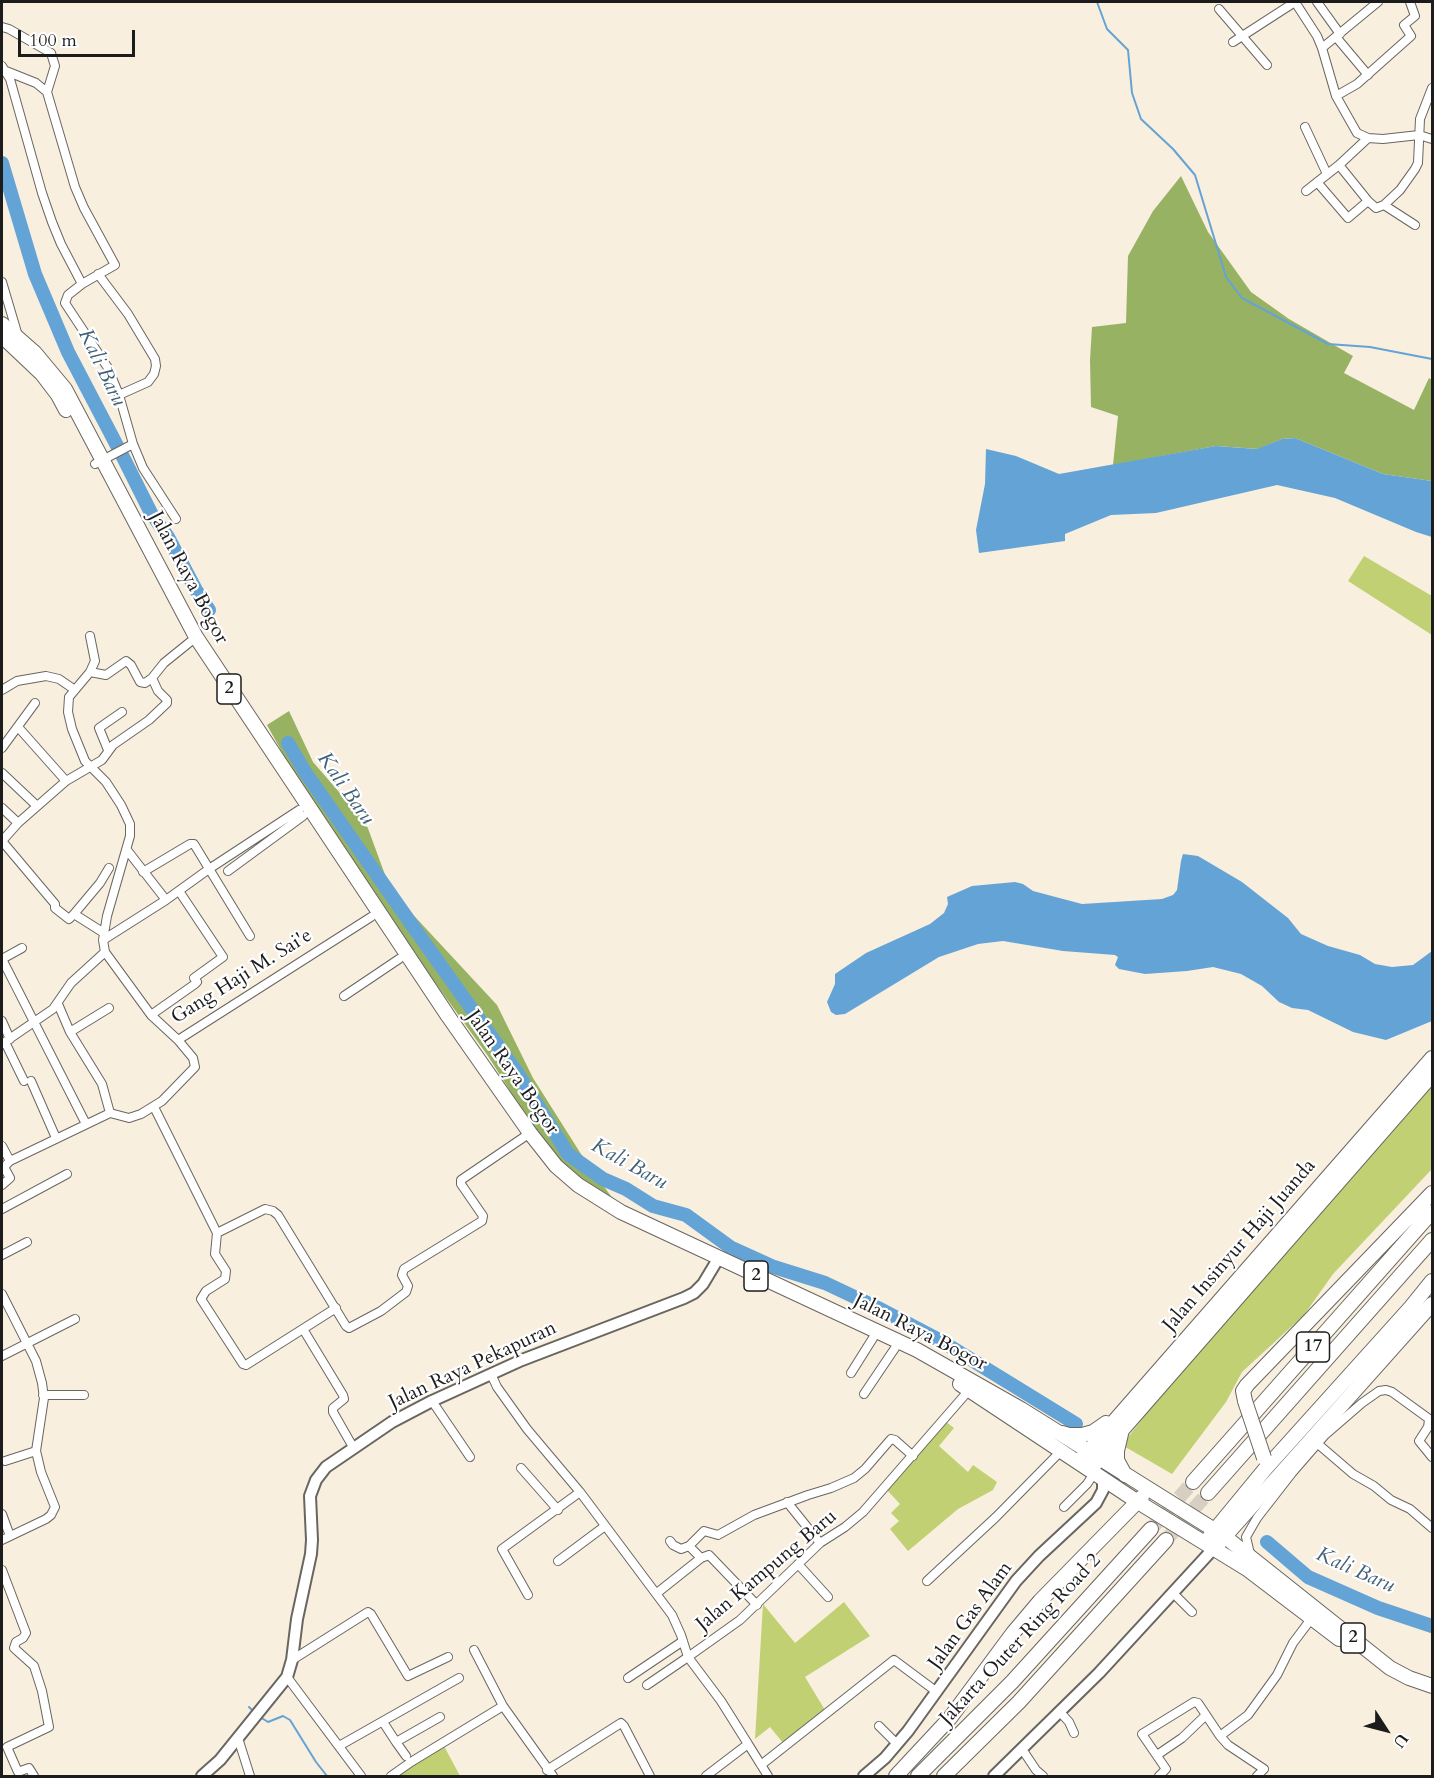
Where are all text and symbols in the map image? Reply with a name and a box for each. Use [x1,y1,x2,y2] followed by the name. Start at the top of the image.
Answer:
[21,18,138,56] scale bar
[29,28,77,53] text: 100 m
[71,325,131,411] water label: Kali Baru
[143,508,233,648] street label: Jalan Raya Bogor
[217,674,241,704] road number: 2
[311,748,379,830] water label: Kali Baru
[167,924,317,1030] street label: Gang Haji M. Sai'e
[460,1006,564,1140] street label: Jalan Raya Bogor
[587,1134,671,1196] water label: Kali Baru
[1158,1155,1322,1337] street label: Jalan Insinyur Haji Juanda
[744,1261,768,1291] road number: 2
[849,1289,991,1377] street label: Jalan Raya Bogor
[385,1317,561,1415] street label: Jalan Raya Pekapuran
[1296,1332,1330,1362] road number: 17
[692,1505,842,1637] street label: Jalan Kampung Baru
[1312,1543,1398,1599] water label: Kali Baru
[935,1549,1107,1731] street label: Jakarta Outer Ring Road 2
[924,1557,1018,1675] street label: Jalan Gas Alam
[1341,1623,1365,1653] road number: 2
[1356,1700,1416,1760] north arrow
[1388,1729,1413,1752] text: U

